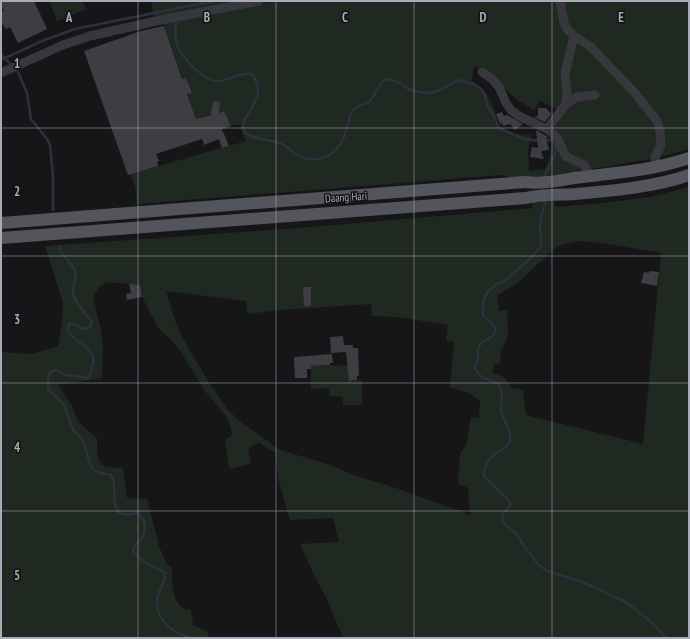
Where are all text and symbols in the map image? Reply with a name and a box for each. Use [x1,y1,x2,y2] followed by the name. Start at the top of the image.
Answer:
[65,9,73,26] text: A
[204,9,210,26] text: B
[342,9,348,26] text: C
[480,9,487,26] text: D
[618,9,624,26] text: E
[14,55,20,72] text: 1
[14,183,20,200] text: 2
[324,189,368,205] street label: Daang Hari
[14,311,20,328] text: 3
[14,439,21,456] text: 4
[14,567,20,584] text: 5

